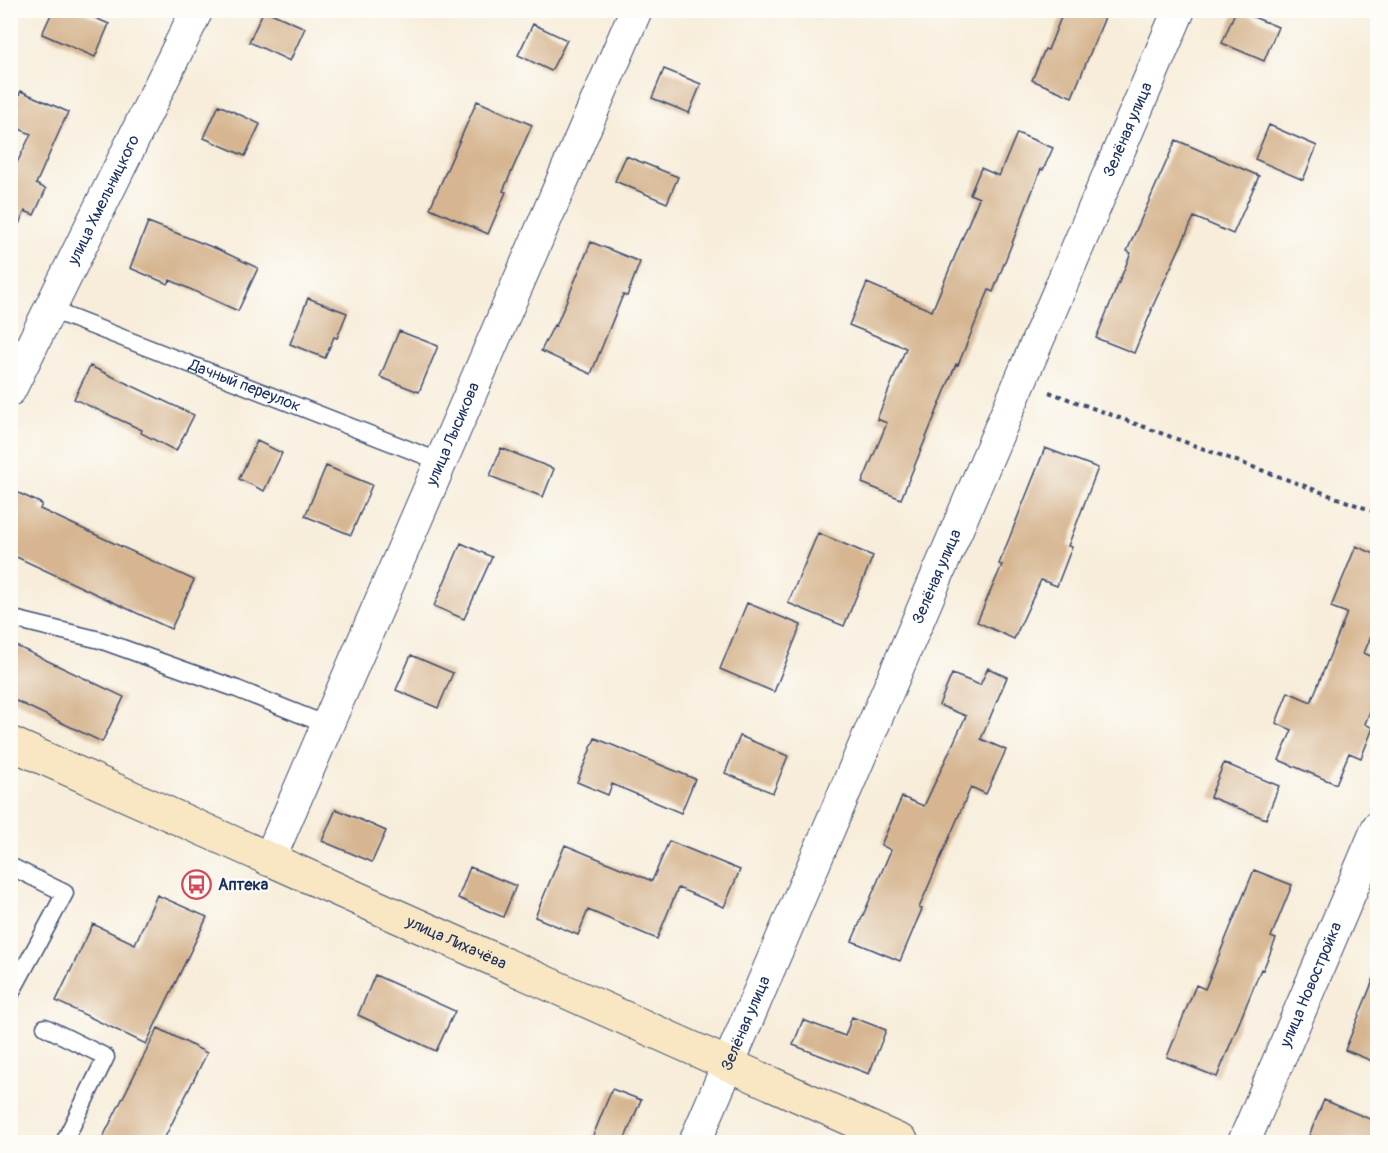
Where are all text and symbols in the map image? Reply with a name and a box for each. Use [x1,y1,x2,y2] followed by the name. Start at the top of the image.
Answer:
[1099,79,1157,180] street label: Зелёная улица
[63,131,144,269] street label: улица Хмельницкого
[185,354,304,416] street label: Дачный переулок
[421,379,484,490] street label: улица Лысикова
[908,526,966,627] street label: Зелёная улица
[181,869,213,901] bus stop icon: Аптека
[218,875,269,895] place label: Аптека
[402,911,510,974] street label: улица Лихачёва
[1275,919,1346,1051] street label: улица Новостройка
[717,973,775,1074] street label: Зелёная улица

